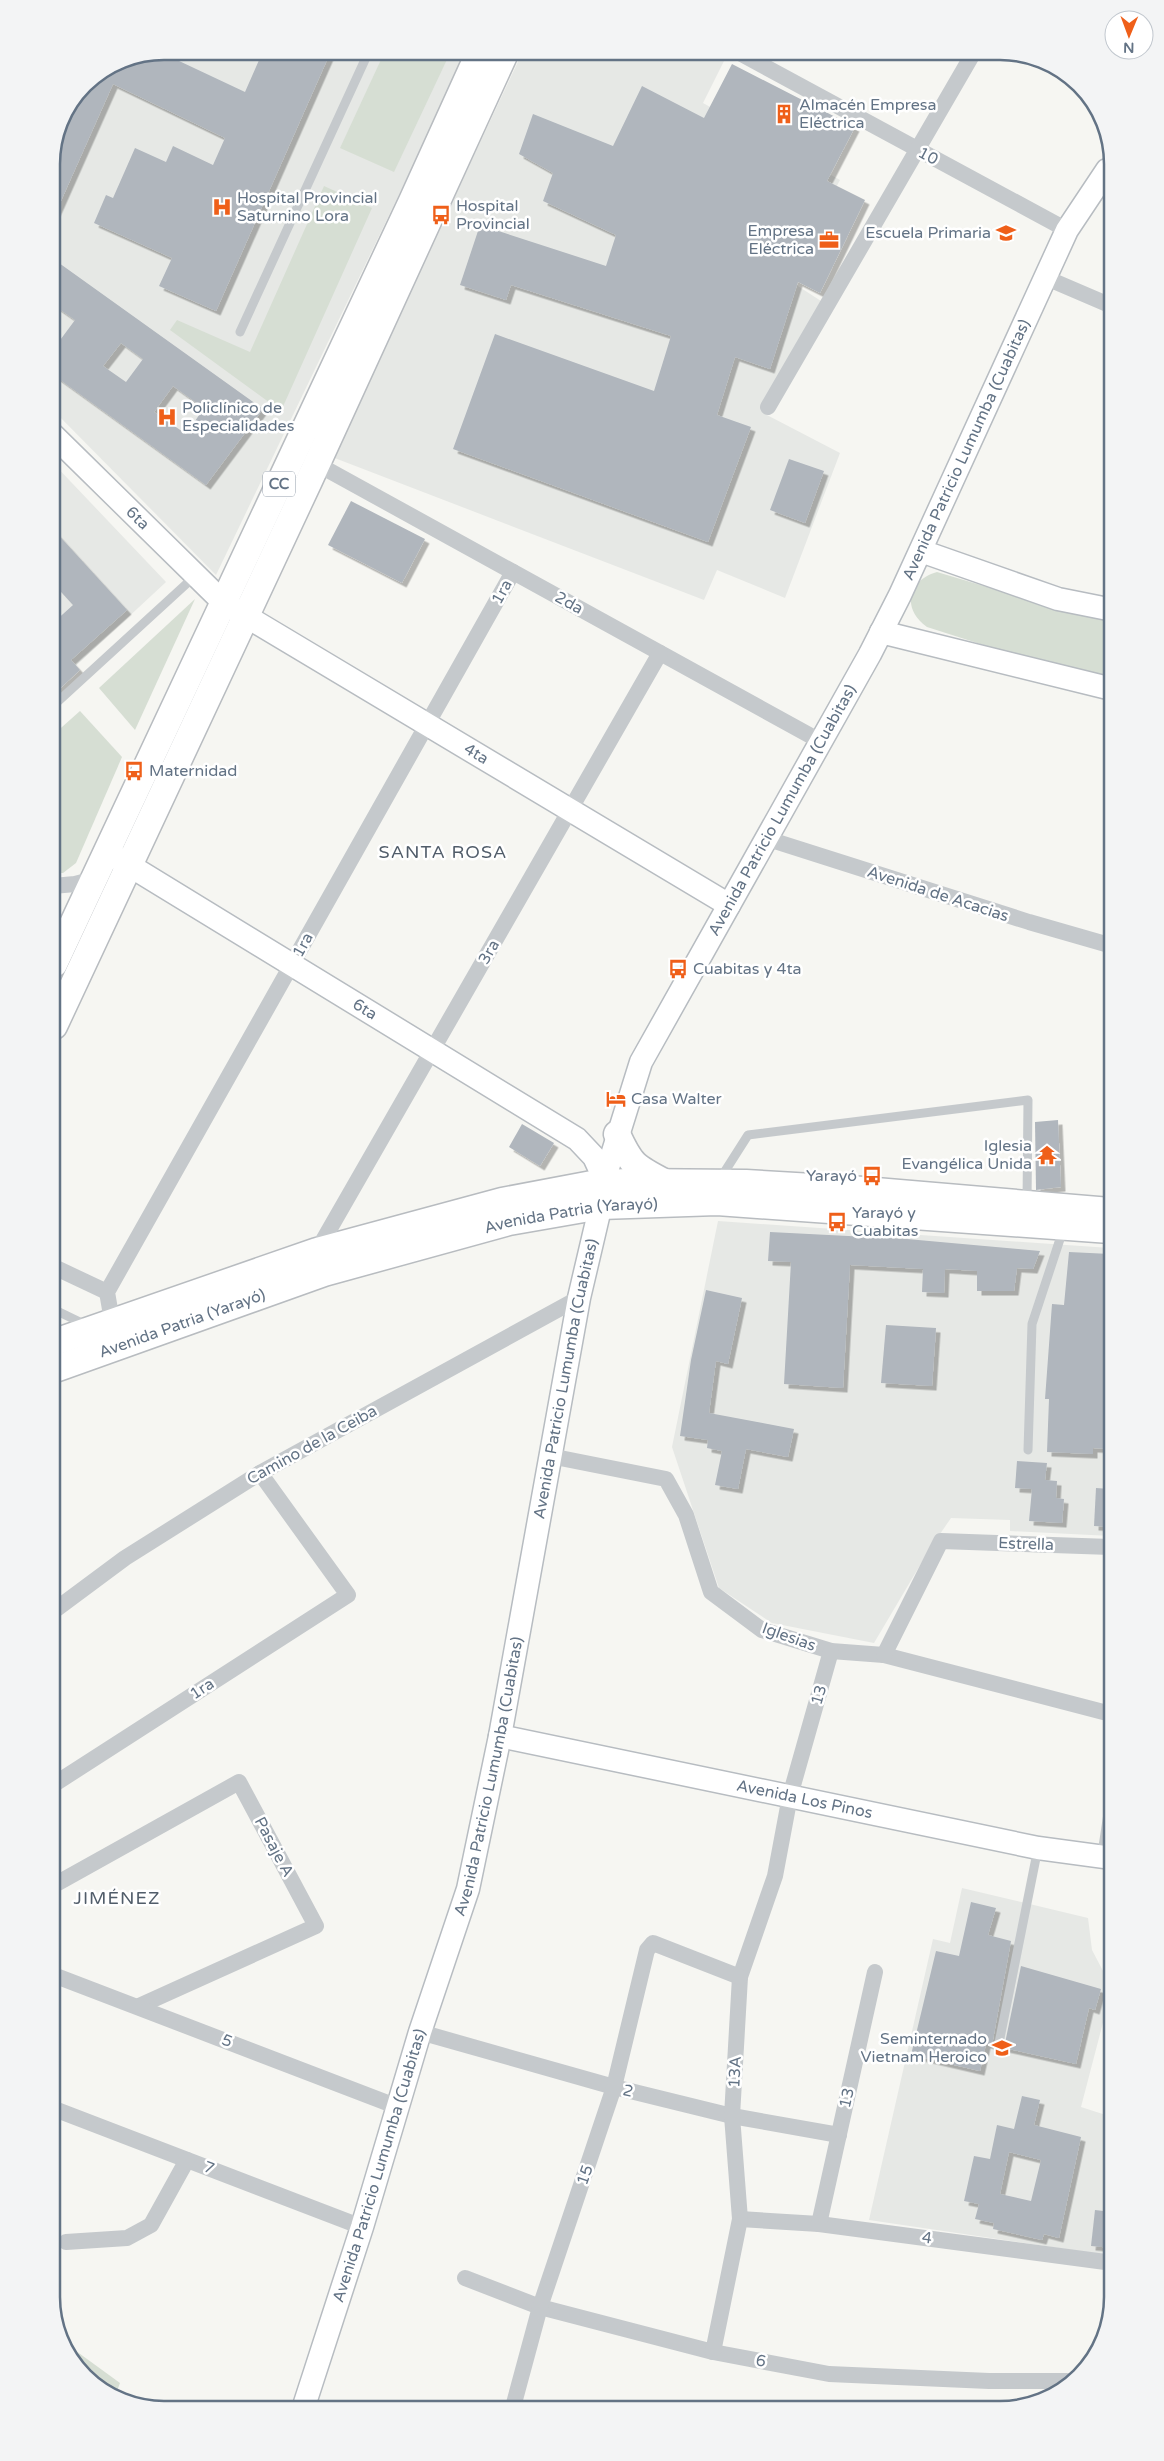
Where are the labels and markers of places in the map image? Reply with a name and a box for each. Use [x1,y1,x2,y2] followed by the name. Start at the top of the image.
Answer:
[799,95,936,133] place label: Almacén Empresa Eléctrica
[773,103,795,125] building icon: Almacén Empresa Eléctrica
[237,188,377,226] place label: Hospital Provincial Saturnino Lora
[211,196,233,218] hospital icon: Hospital Provincial Saturnino Lora
[456,196,530,234] place label: Hospital Provincial
[430,204,452,226] bus stop icon: Hospital Provincial
[748,221,814,259] place label: Empresa Eléctrica
[995,222,1017,244] school or university icon: Escuela Primaria
[865,223,991,243] place label: Escuela Primaria
[818,229,840,251] office icon: Empresa Eléctrica
[182,398,294,436] place label: Policlínico de Especialidades
[156,406,178,428] hospital icon: Policlínico de Especialidades
[123,760,145,782] bus stop icon: Maternidad
[149,761,237,781] place label: Maternidad
[667,958,689,980] bus stop icon: Cuabitas y 4ta
[693,959,802,979] place label: Cuabitas y 4ta
[605,1088,627,1110] hotel icon: Casa Walter
[631,1089,723,1109] place label: Casa Walter
[901,1136,1032,1174] place label: Iglesia Evangélica Unida
[1036,1144,1058,1166] temple icon: Iglesia Evangélica Unida
[861,1165,883,1187] bus stop icon: Yarayó
[806,1166,857,1186] place label: Yarayó
[852,1203,919,1241] place label: Yarayó y Cuabitas
[826,1211,848,1233] bus stop icon: Yarayó y Cuabitas
[861,2029,987,2067] place label: Seminternado Vietnam Heroico
[991,2037,1013,2059] school or university icon: Seminternado Vietnam Heroico

